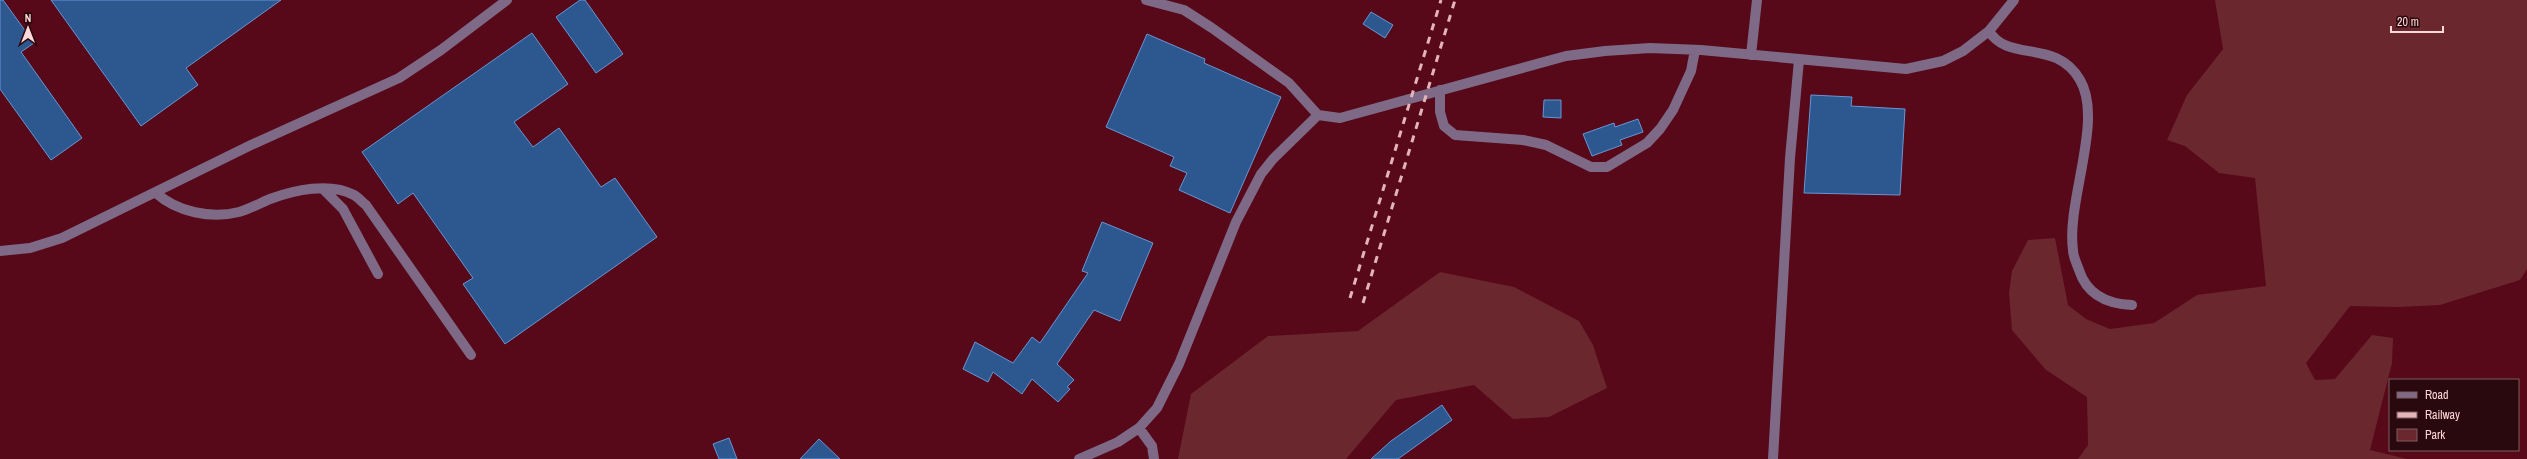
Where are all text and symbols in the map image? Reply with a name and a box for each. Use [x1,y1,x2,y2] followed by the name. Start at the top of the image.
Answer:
[8,8,48,48] north arrow
[2391,8,2443,34] scale bar
[25,11,31,25] text: N
[2397,14,2419,30] text: 20 m
[2389,379,2519,451] legend
[2425,387,2449,403] text: Road
[2425,407,2460,423] text: Railway
[2425,427,2445,443] text: Park

